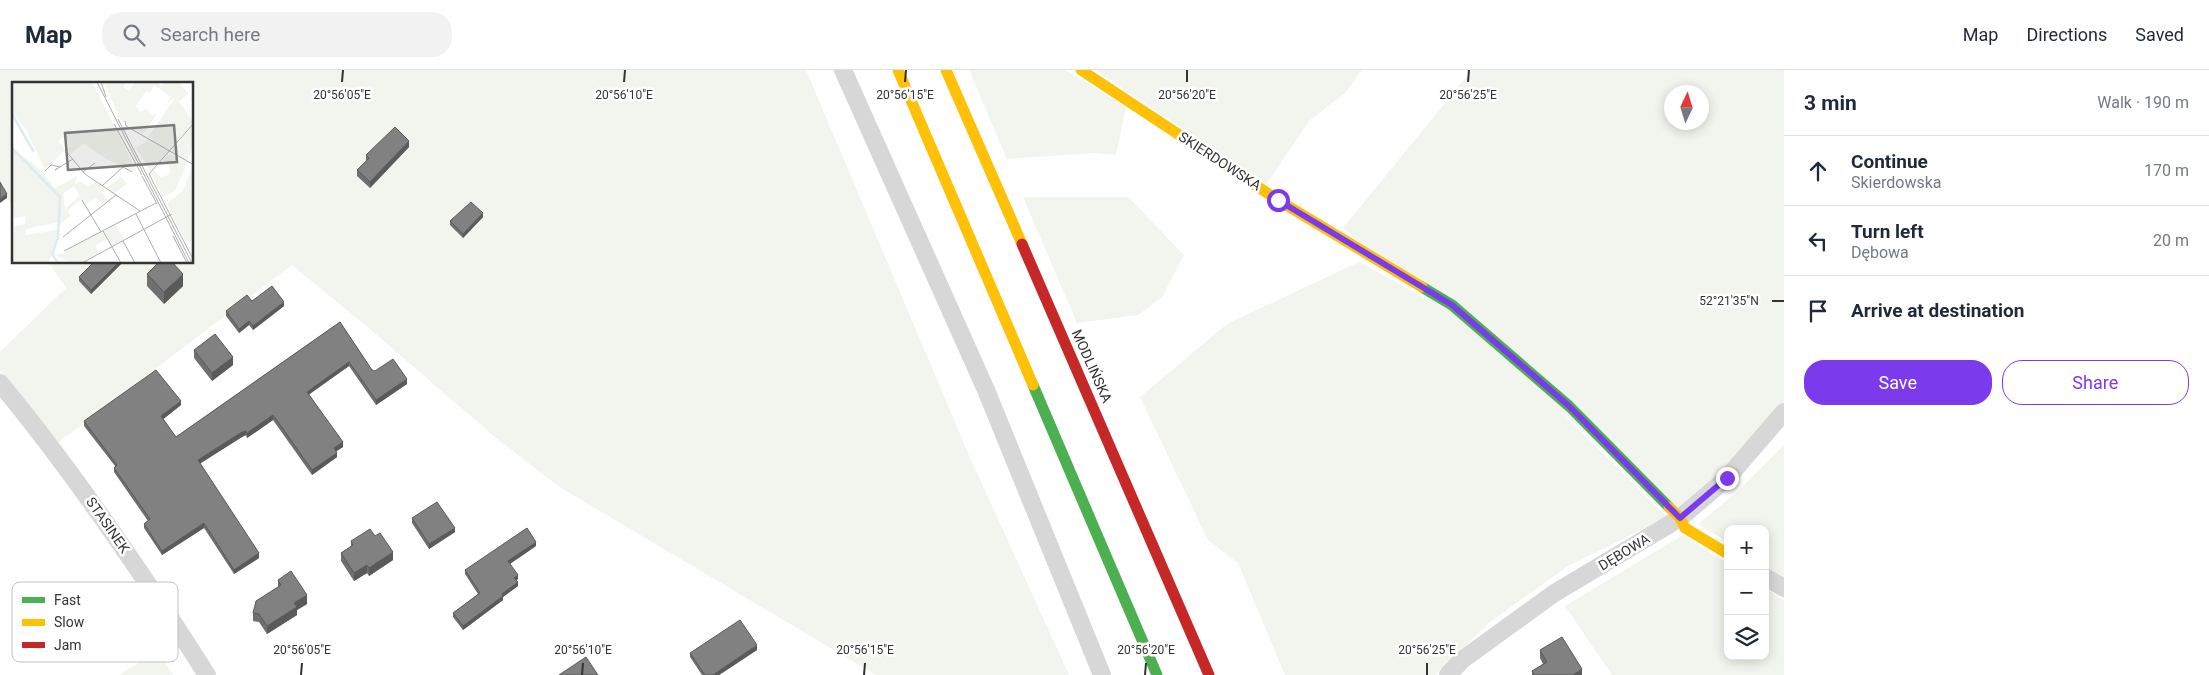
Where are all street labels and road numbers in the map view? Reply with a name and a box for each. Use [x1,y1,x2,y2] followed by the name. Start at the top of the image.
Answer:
[1176,128,1264,194] street label: SKIERDOWSKA
[1069,326,1116,405] street label: MODLIŃSKA
[83,494,133,556] street label: STASINEK
[1596,531,1652,573] street label: DĘBOWA

